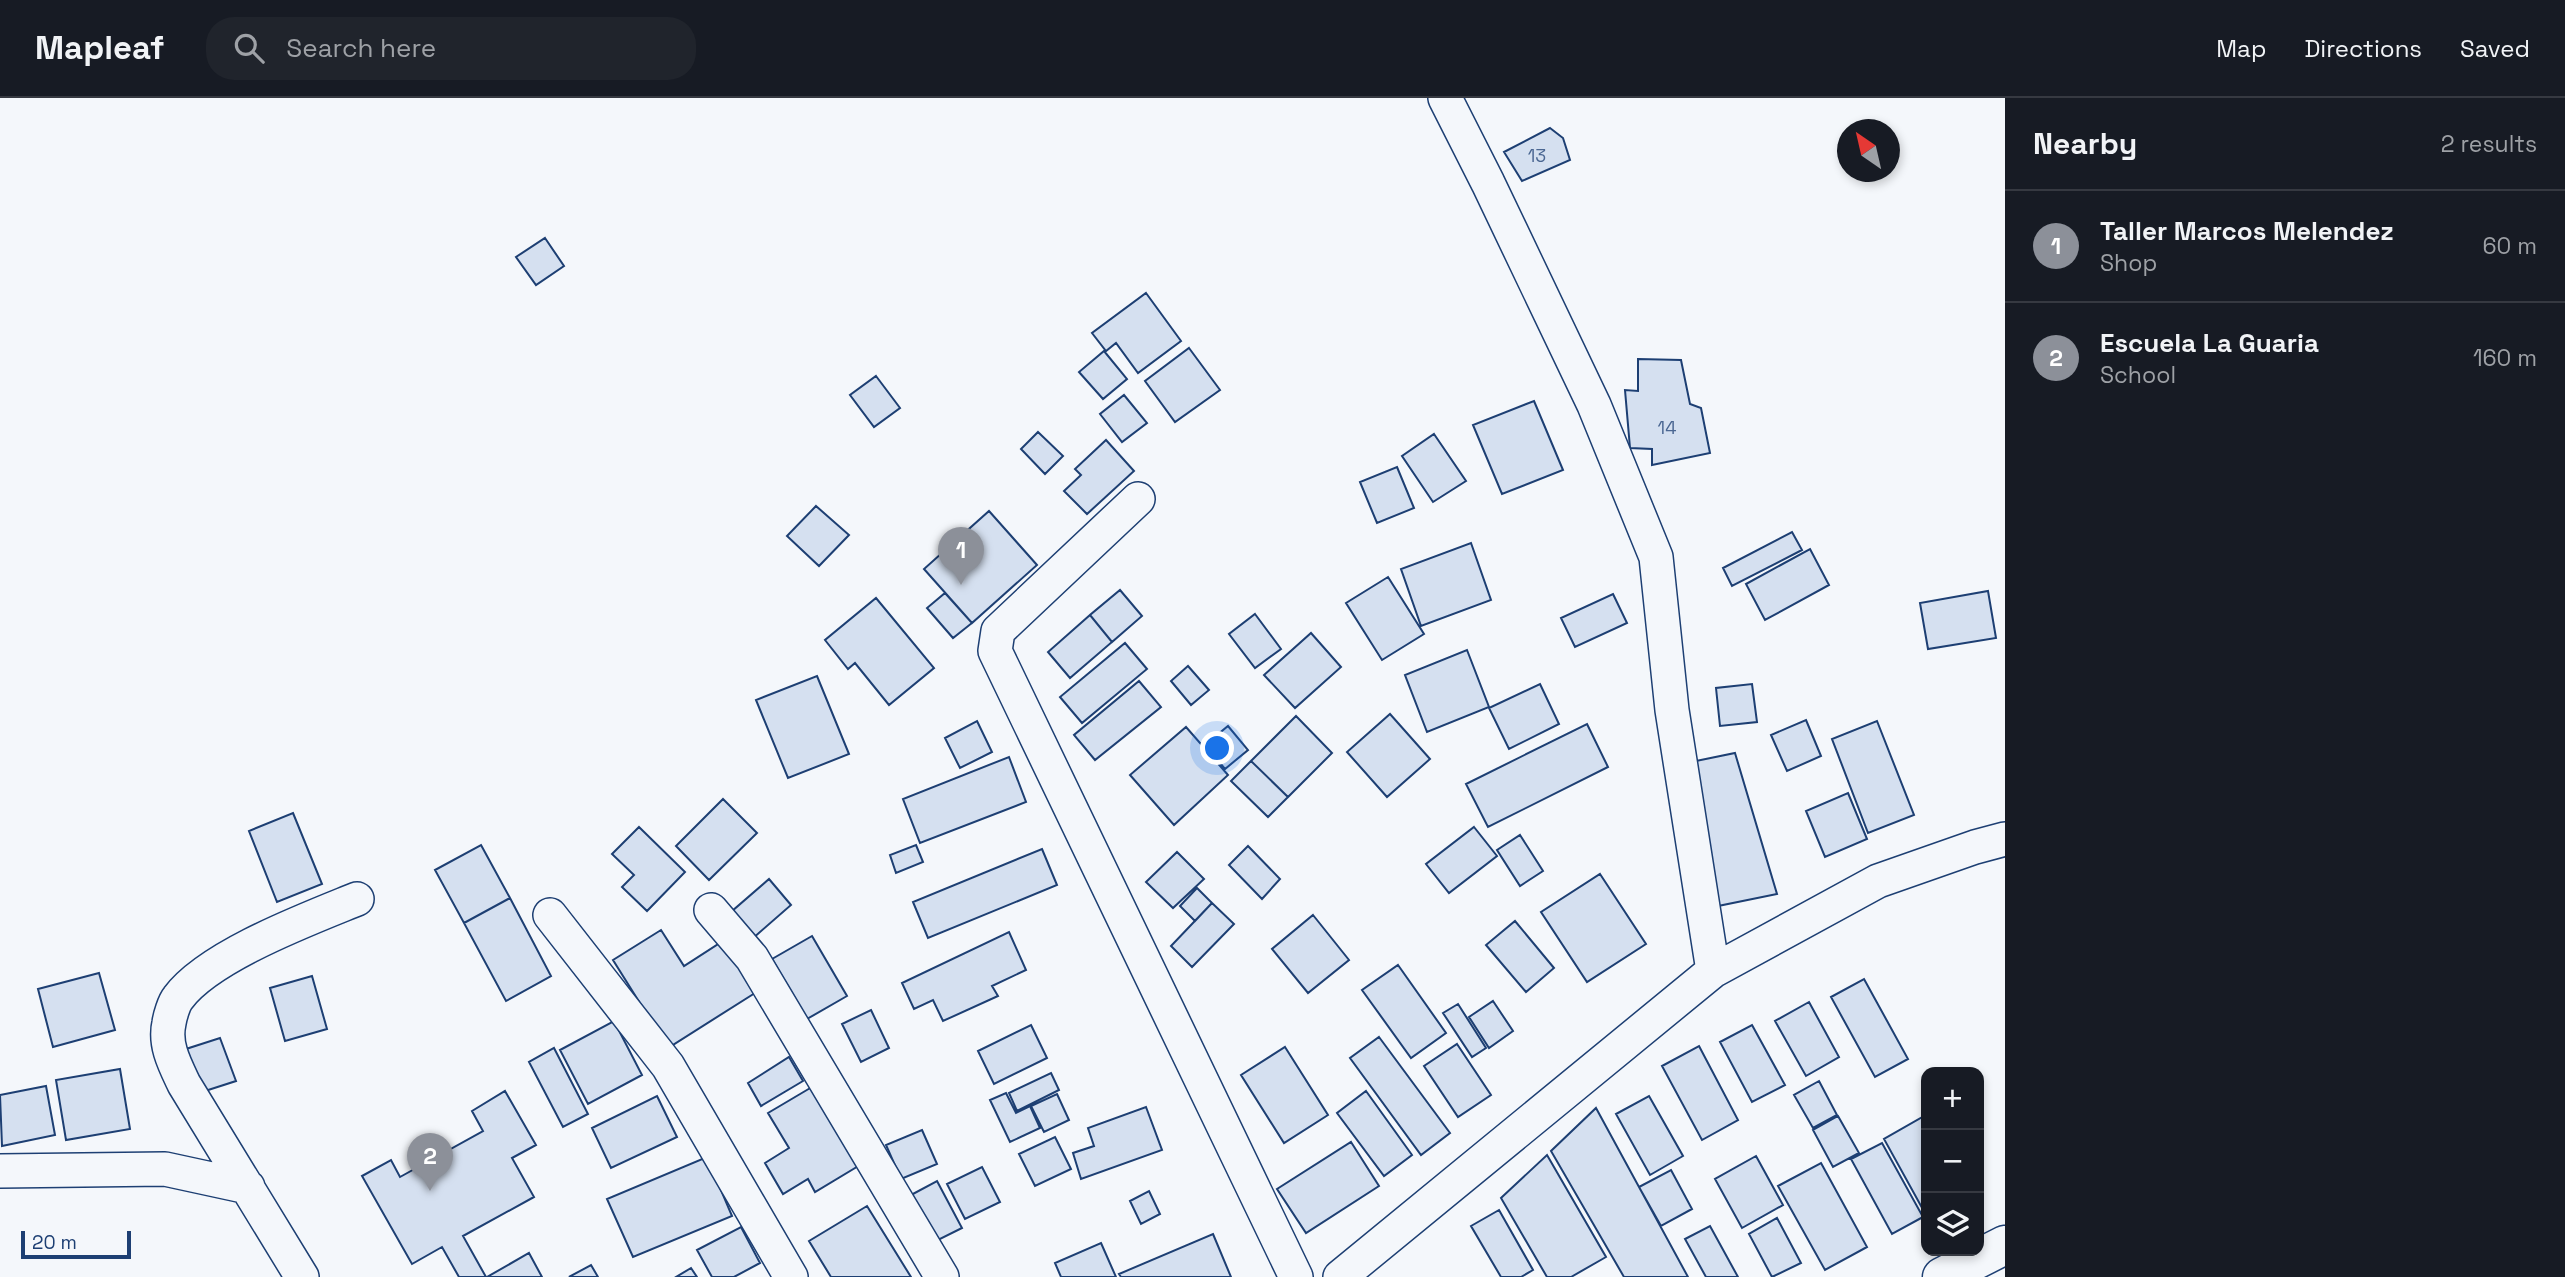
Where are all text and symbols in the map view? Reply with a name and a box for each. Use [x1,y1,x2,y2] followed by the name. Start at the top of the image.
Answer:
[206,17,696,80] search box
[35,27,164,69] text: Mapleaf
[230,29,268,67] icon: search
[286,31,436,65] text: Search here
[2216,33,2266,64] text: Map
[2304,33,2422,64] text: Directions
[2460,33,2530,64] text: Saved
[1837,119,1900,182] north arrow
[2033,124,2137,163] text: Nearby
[2441,129,2537,159] text: 2 results
[1528,144,1546,167] house number: 13
[2100,214,2394,248] text: Taller Marcos Melendez
[2051,231,2061,261] text: 1
[2482,231,2537,261] text: 60 m
[2100,248,2157,278] text: Shop
[2100,326,2319,360] text: Escuela La Guaria
[2049,343,2063,373] text: 2
[2473,343,2537,373] text: 160 m
[2100,360,2176,390] text: School
[1658,416,1676,439] house number: 14
[938,527,984,585] pin: 1
[1200,731,1234,765] your location
[1921,1067,1984,1256] map controls
[1921,1067,1984,1130] button: +
[1921,1130,1984,1193] button: −
[407,1133,453,1191] pin: 2
[1921,1193,1984,1256] button: layers
[21,1228,131,1260] scale bar
[32,1230,77,1255] text: 20 m

